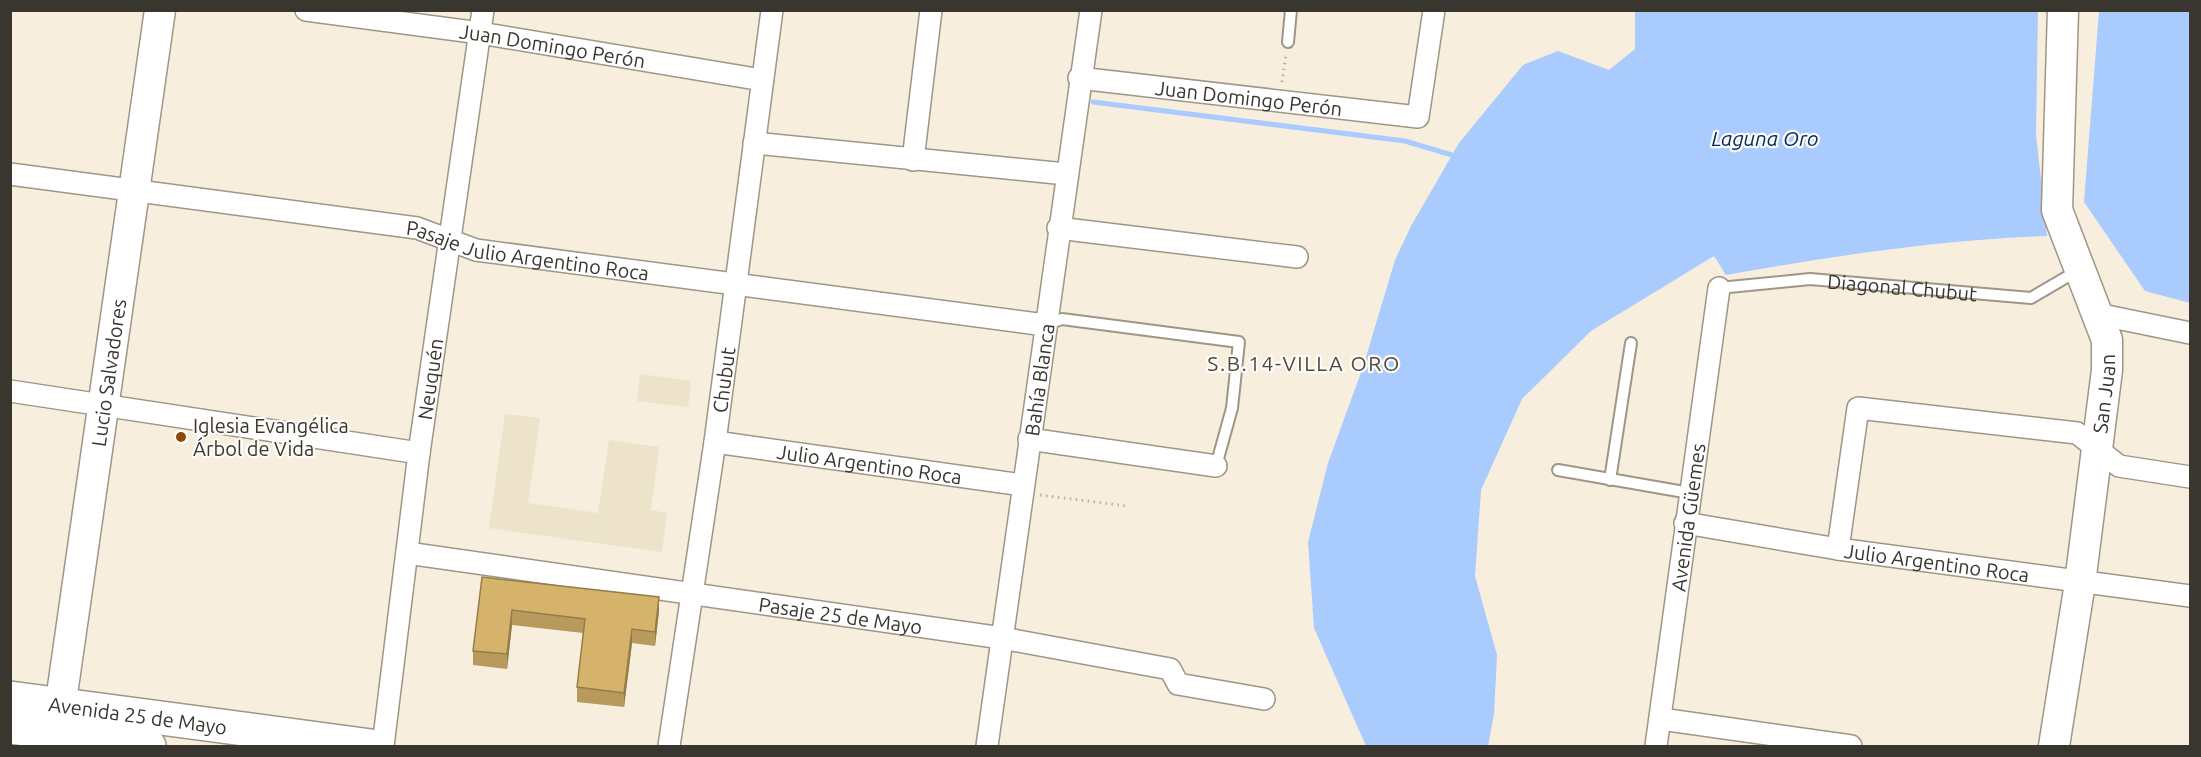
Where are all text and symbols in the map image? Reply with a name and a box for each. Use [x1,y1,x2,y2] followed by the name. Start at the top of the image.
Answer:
[458,19,647,72] street label: Juan Domingo Perón
[1154,75,1344,120] street label: Juan Domingo Perón
[1712,126,1818,150] water label: Laguna Oro
[405,215,650,284] street label: Pasaje Julio Argentino Roca
[1826,269,1978,305] street label: Diagonal Chubut
[86,297,130,448] street label: Lucio Salvadores
[1019,322,1058,437] street label: Bahía Blanca
[412,337,447,421] street label: Neuquén
[707,346,739,414] street label: Chubut
[1207,351,1401,375] district label: S.B.14-VILLA ORO
[2088,354,2119,435] street label: San Juan
[193,414,349,460] place label: Iglesia Evangélica Árbol de Vida
[174,430,188,444] marker: Iglesia Evangélica Árbol de Vida
[776,439,963,488] street label: Julio Argentino Roca
[1666,442,1709,593] street label: Avenida Güemes
[1843,538,2031,586] street label: Julio Argentino Roca
[757,592,924,638] street label: Pasaje 25 de Mayo
[47,692,229,738] street label: Avenida 25 de Mayo

